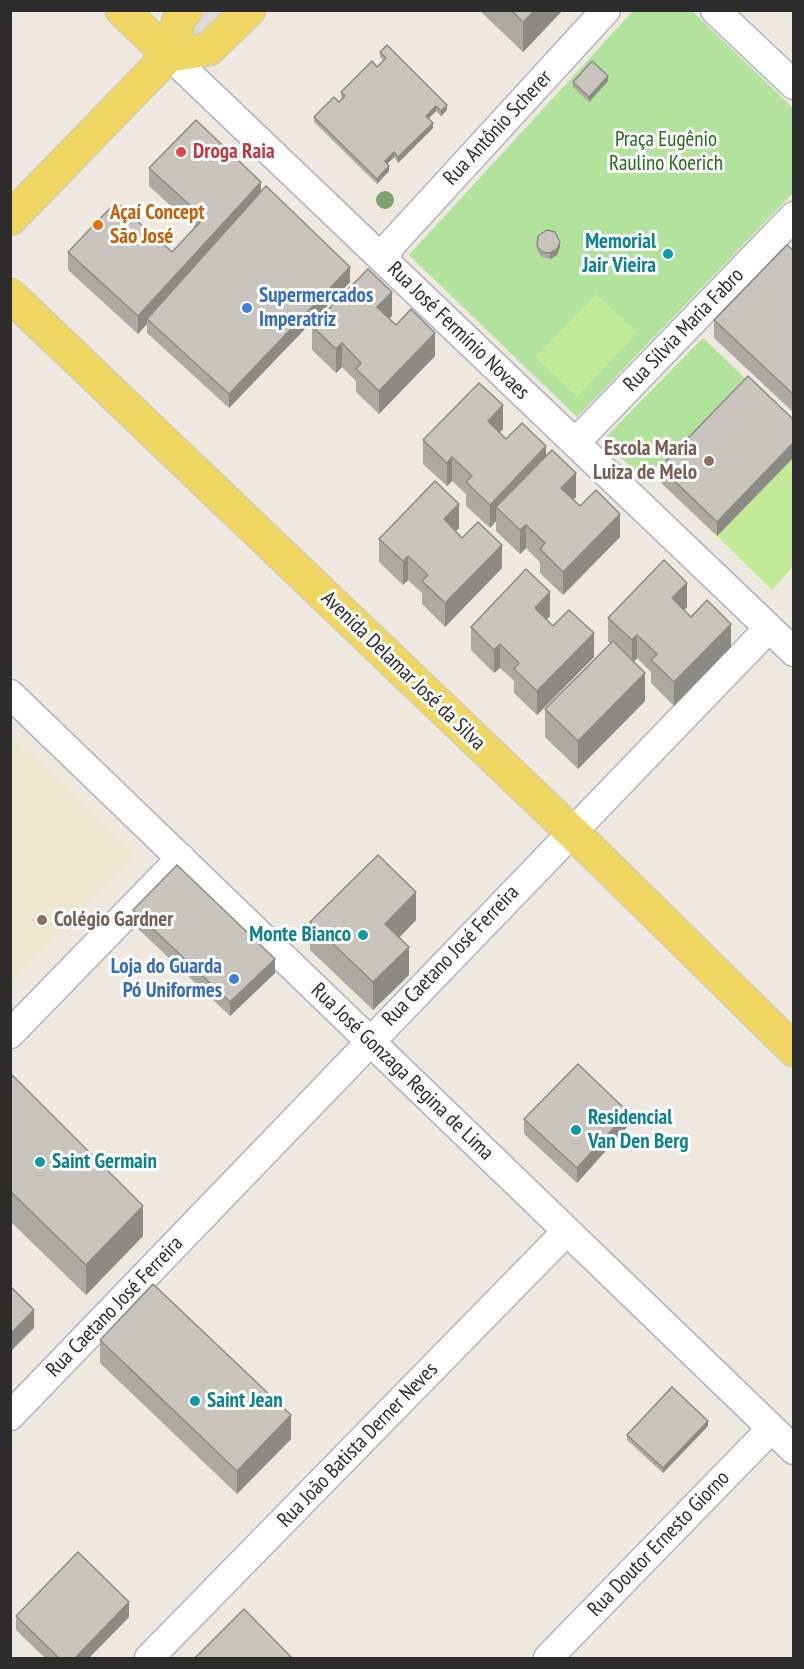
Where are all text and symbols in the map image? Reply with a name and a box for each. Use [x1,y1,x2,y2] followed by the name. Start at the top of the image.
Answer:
[438,65,558,191] street label: Rua Antônio Scherer
[609,127,723,177] park label: Praça Eugênio Raulino Koerich
[193,139,275,165] place label: Droga Raia
[174,145,188,159] marker: Droga Raia
[110,200,205,250] place label: Açaí Concept São José
[91,218,105,232] marker: Açaí Concept São José
[582,229,656,279] place label: Memorial Jair Vieira
[661,247,675,261] marker: Memorial Jair Vieira
[382,257,534,405] street label: Rua José Fermínio Novaes
[619,263,749,397] street label: Rua Sílvia Maria Fabro
[259,283,373,333] place label: Supermercados Imperatriz
[240,301,254,315] marker: Supermercados Imperatriz
[593,436,697,486] place label: Escola Maria Luiza de Melo
[702,454,716,468] marker: Escola Maria Luiza de Melo
[316,586,490,756] street label: Avenida Delamar José da Silva
[377,880,525,1032] street label: Rua Caetano José Ferreira
[54,907,173,933] place label: Colégio Gardner
[35,913,49,927] marker: Colégio Gardner
[249,922,351,948] place label: Monte Bianco
[356,928,370,942] marker: Monte Bianco
[111,954,222,1004] place label: Loja do Guarda Pó Uniformes
[227,972,241,986] marker: Loja do Guarda Pó Uniformes
[306,978,498,1166] street label: Rua José Gonzaga Regina de Lima
[588,1105,689,1155] place label: Residencial Van Den Berg
[569,1123,583,1137] marker: Residencial Van Den Berg
[52,1149,157,1175] place label: Saint Germain
[33,1155,47,1169] marker: Saint Germain
[41,1231,189,1383] street label: Rua Caetano José Ferreira
[273,1357,443,1533] street label: Rua João Batista Derner Neves
[207,1388,283,1414] place label: Saint Jean
[188,1394,202,1408] marker: Saint Jean
[583,1466,735,1622] street label: Rua Doutor Ernesto Giorno

